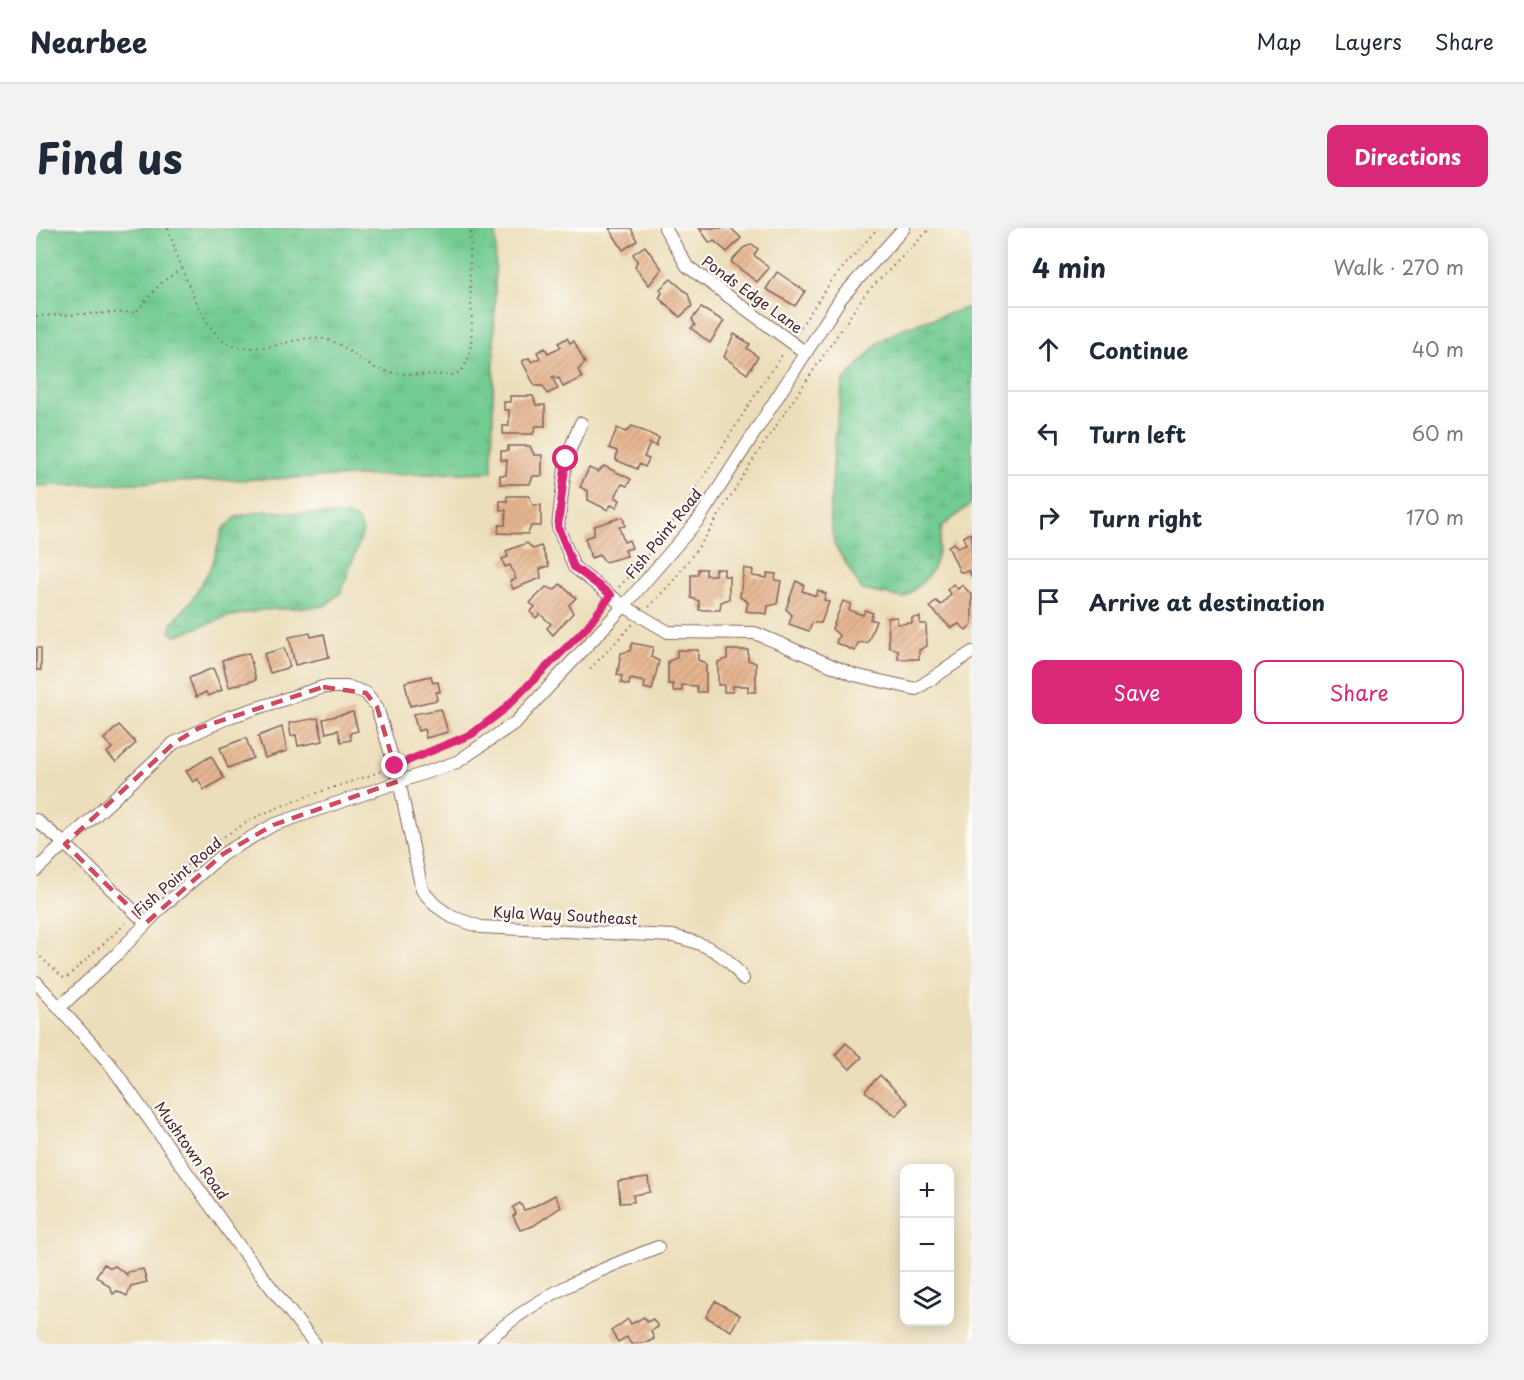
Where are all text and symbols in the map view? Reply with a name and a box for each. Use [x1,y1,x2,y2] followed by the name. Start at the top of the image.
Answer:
[30,20,147,63] text: Nearbee
[1257,25,1301,57] text: Map
[1334,25,1402,57] text: Layers
[1435,25,1494,57] text: Share
[36,125,183,188] text: Find us
[1327,125,1488,187] button: Directions
[1032,248,1106,287] text: 4 min
[698,249,808,338] street label: Ponds Edge Lane
[1333,252,1464,282] text: Walk · 270 m
[1032,333,1065,366] icon: ahead
[1089,333,1188,366] text: Continue
[1412,334,1464,364] text: 40 m
[1032,417,1065,450] icon: left
[1089,417,1186,450] text: Turn left
[1412,418,1464,448] text: 60 m
[552,445,578,471] route start
[619,483,707,583] street label: Fish Point Road
[1032,501,1065,534] icon: right
[1089,501,1202,534] text: Turn right
[1406,502,1464,532] text: 170 m
[1032,585,1065,618] icon: arrive
[1089,585,1325,618] text: Arrive at destination
[1032,660,1242,724] button: Save
[1254,660,1464,724] button: Share
[381,752,407,778] route end
[128,831,226,921] street label: Fish Point Road
[492,899,638,930] street label: Kyla Way Southeast
[150,1096,235,1204] street label: Mushtown Road
[900,1164,954,1326] map controls
[900,1164,954,1218] button: +
[900,1218,954,1272] button: −
[900,1272,954,1326] button: layers

